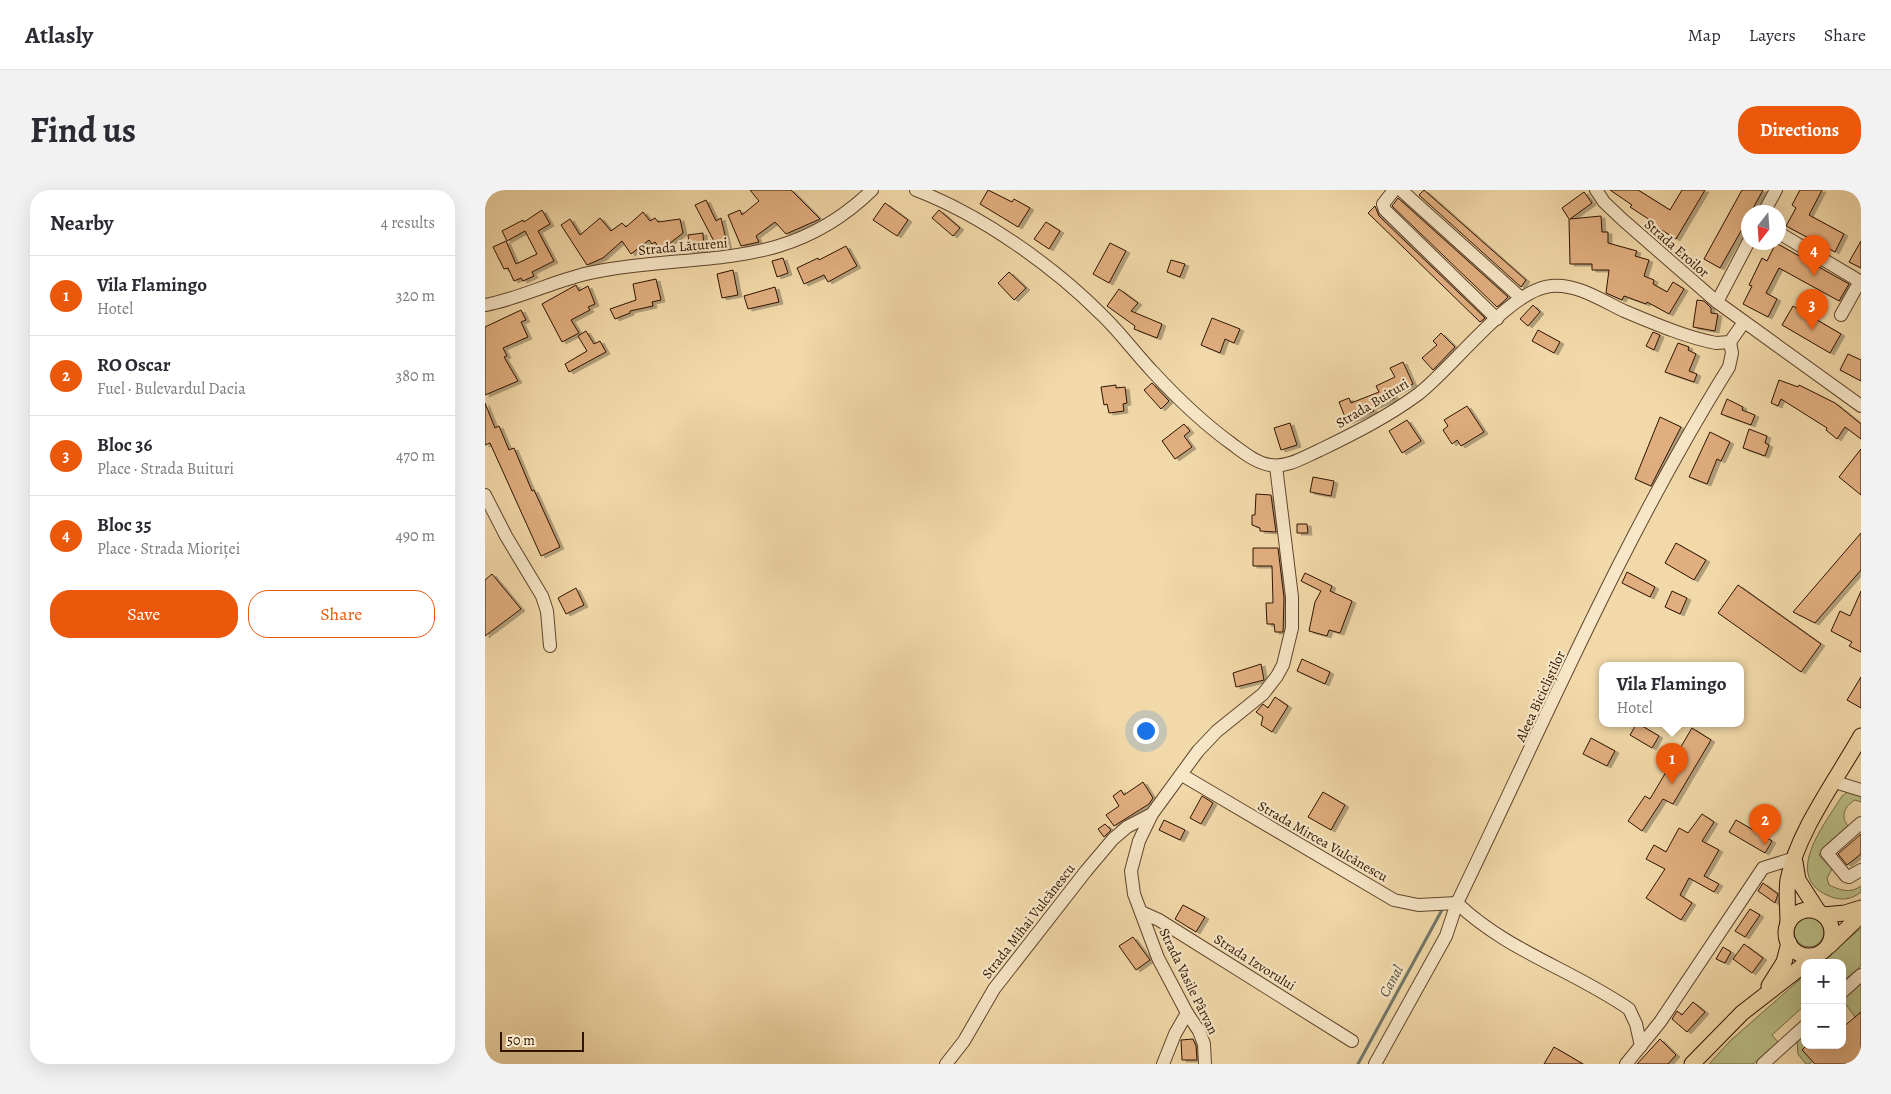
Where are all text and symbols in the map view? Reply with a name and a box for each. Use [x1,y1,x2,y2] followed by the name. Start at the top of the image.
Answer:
[25,19,93,51] text: Atlasly
[1688,23,1721,47] text: Map
[1749,23,1796,47] text: Layers
[1824,23,1866,47] text: Share
[30,106,136,154] text: Find us
[1738,106,1861,154] button: Directions
[1741,205,1786,250] north arrow
[50,209,113,237] text: Nearby
[381,212,435,234] text: 4 results
[1640,215,1714,282] street label: Strada Eroilor
[638,233,729,260] street label: Strada Lătureni
[1798,235,1830,276] pin: 4
[97,272,207,298] text: Vila Flamingo
[63,285,69,307] text: 1
[396,285,435,307] text: 320 m
[1796,289,1828,330] pin: 3
[97,298,133,320] text: Hotel
[97,352,171,378] text: RO Oscar
[62,365,70,387] text: 2
[396,365,435,387] text: 380 m
[1332,374,1412,433] street label: Strada Buituri
[97,378,246,400] text: Fuel · Bulevardul Dacia
[97,432,152,458] text: Bloc 36
[63,445,69,467] text: 3
[396,445,435,467] text: 470 m
[97,458,234,480] text: Place · Strada Buituri
[97,512,152,538] text: Bloc 35
[62,525,70,547] text: 4
[395,525,435,547] text: 490 m
[97,538,240,560] text: Place · Strada Mioriței
[50,590,238,638] button: Save
[248,590,435,638] button: Share
[1511,647,1570,746] street label: Aleea Bicicliștilor
[1599,662,1744,727] popup
[1617,671,1726,697] text: Vila Flamingo
[1617,697,1653,719] text: Hotel
[1133,718,1159,744] your location
[1656,743,1688,784] pin: 1
[1254,796,1392,887] street label: Strada Mircea Vulcănescu
[1749,804,1781,845] pin: 2
[977,859,1080,983] street label: Strada Mihai Vulcănescu
[1155,925,1223,1038] street label: Strada Vasile Pârvan
[1210,930,1299,995] street label: Strada Izvorului
[1801,959,1846,1049] map controls
[1801,959,1846,1004] button: +
[1374,961,1408,1001] water label: Canal
[1801,1004,1846,1049] button: −
[500,1029,584,1052] scale bar
[507,1031,535,1050] text: 50 m

